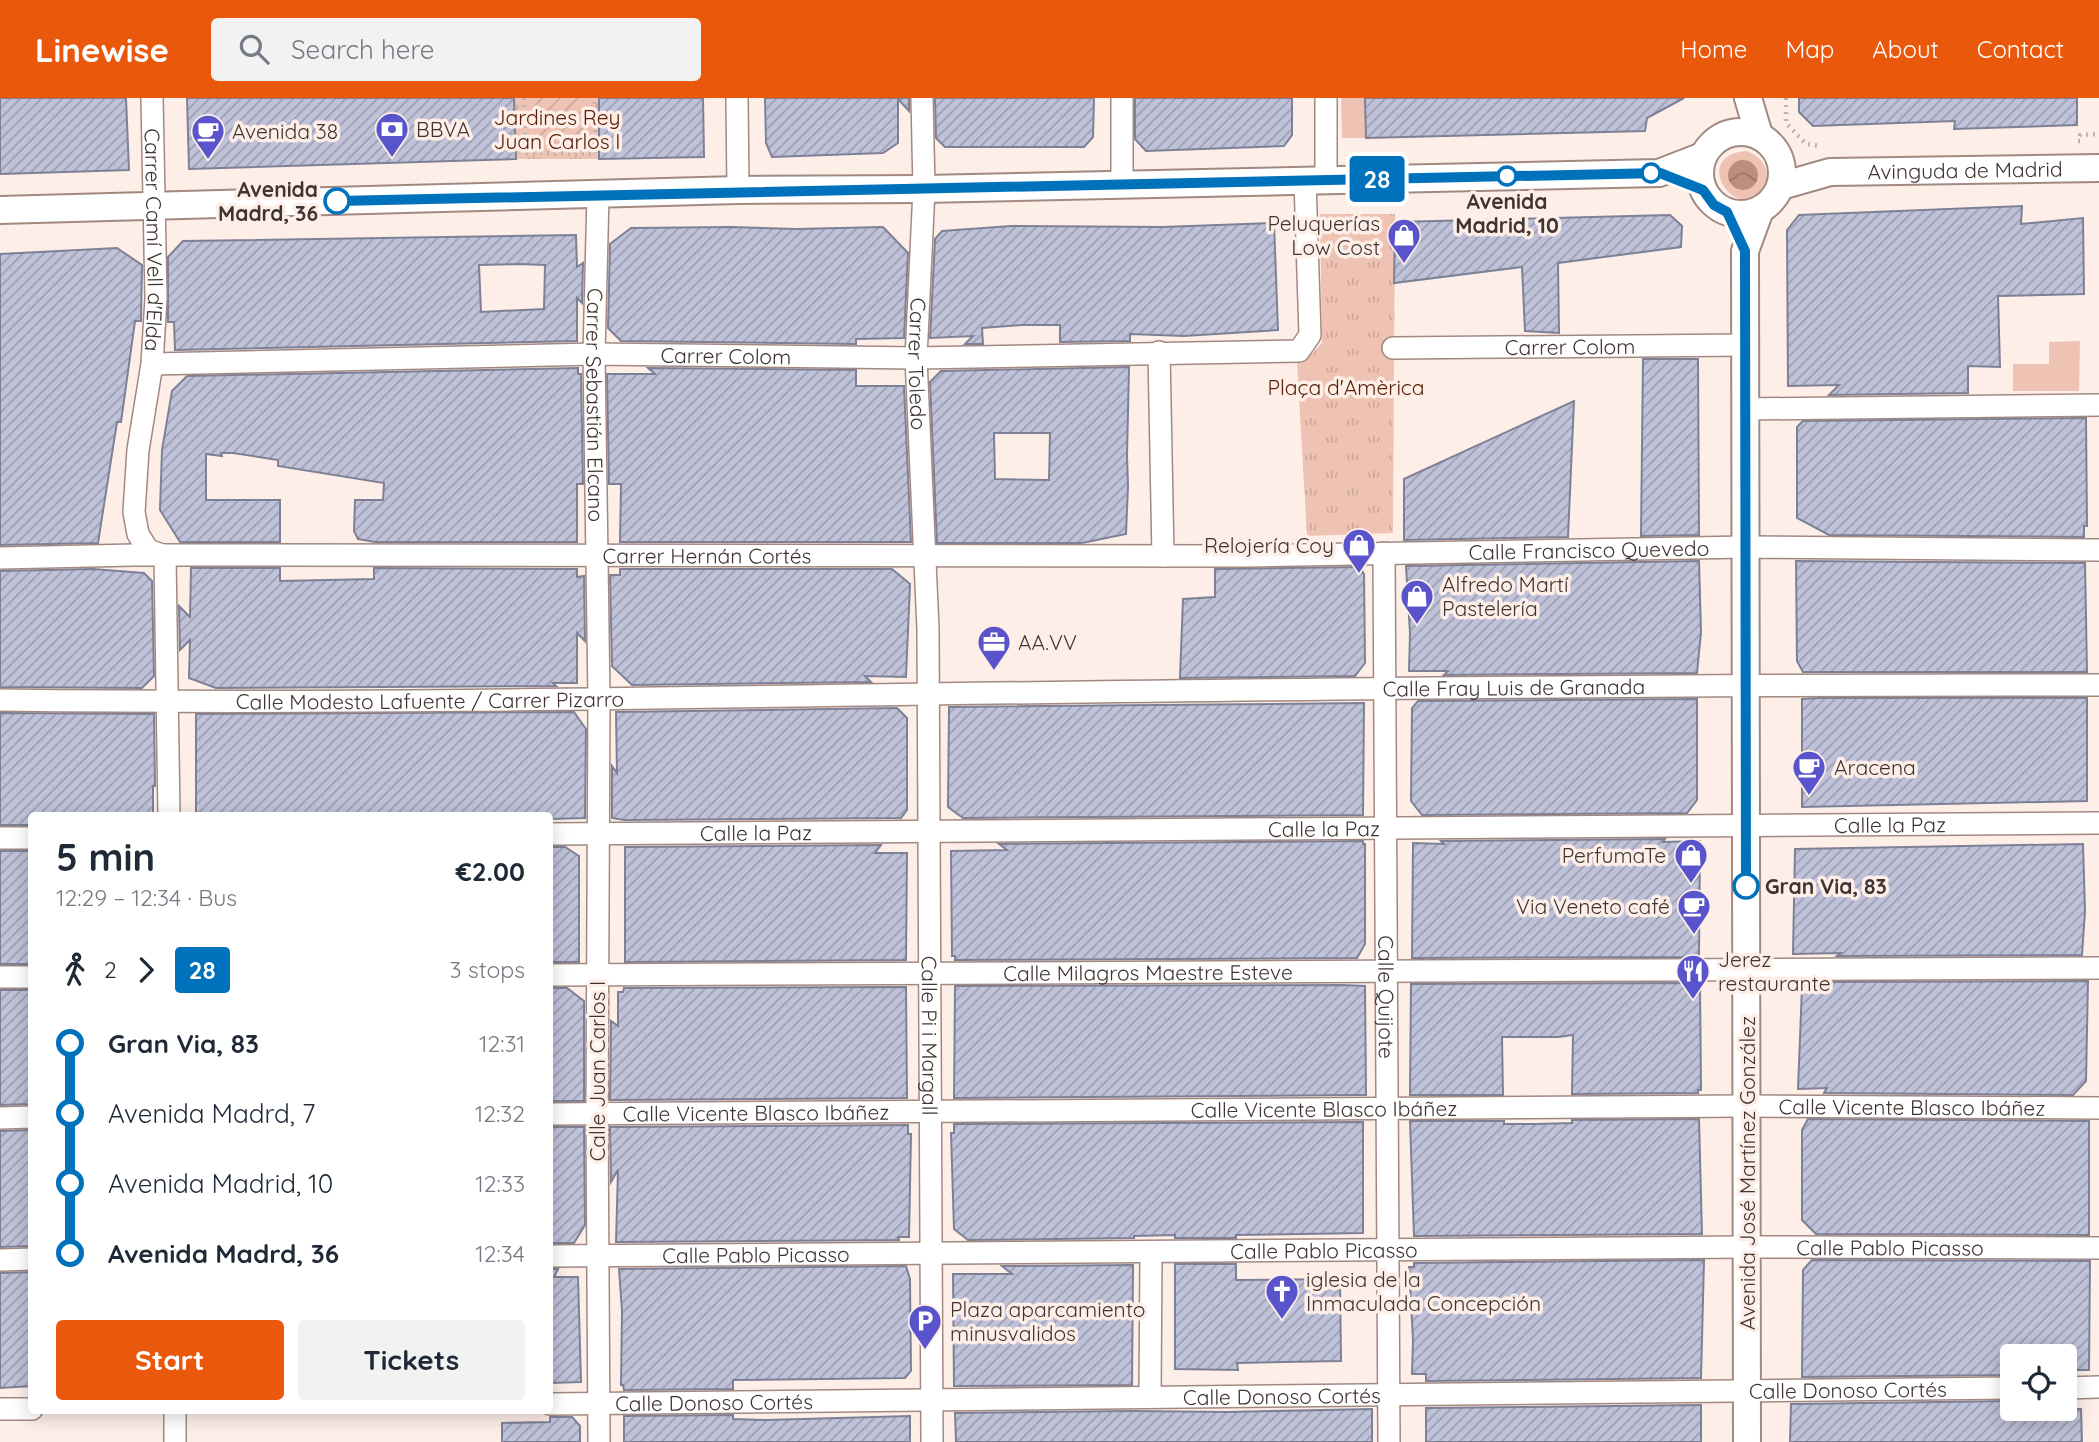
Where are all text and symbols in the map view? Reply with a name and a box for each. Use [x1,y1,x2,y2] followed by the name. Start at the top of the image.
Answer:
[211,18,701,81] search box
[35,29,169,70] text: Linewise
[235,30,273,68] icon: search
[291,33,435,66] text: Search here
[1680,34,1747,64] text: Home
[1785,34,1834,64] text: Map
[1872,34,1939,64] text: About
[1977,34,2064,64] text: Contact
[493,104,621,154] park label: Jardines Rey Juan Carlos I
[373,110,411,159] bank icon: BBVA
[189,112,227,161] cafe icon: Avenida 38
[416,116,470,142] place label: BBVA
[232,118,338,144] place label: Avenida 38
[140,128,169,352] street label: Carrer Camí Vell d'Elda
[1346,156,1408,202] line badge: 28
[1867,156,2063,184] street label: Avinguda de Madrid
[1641,163,1661,183] unlabelled marker
[1364,164,1390,194] text: 28
[1497,166,1517,186] marker: Avenida Madrid, 10
[218,176,318,226] place label: Avenida Madrd, 36
[324,188,350,214] marker: Avenida Madrd, 36
[1455,188,1559,238] place label: Avenida Madrid, 10
[1267,210,1380,260] place label: Peluquerías Low Cost
[1385,216,1423,265] shop icon: Peluquerías Low Cost
[581,288,609,522] street label: Carrer Sebastián Elcano
[903,297,932,431] street label: Carrer Toledo
[1505,333,1635,360] street label: Carrer Colom
[660,342,791,369] street label: Carrer Colom
[1268,374,1424,400] park label: Plaça d'Amèrica
[1340,526,1378,575] shop icon: Relojería Coy
[1204,532,1334,558] place label: Relojería Coy
[1468,535,1710,565] street label: Calle Francisco Quevedo
[602,542,811,569] street label: Carrer Hernán Cortés
[1442,571,1569,621] place label: Alfredo Martí Pastelería
[1398,577,1436,626] shop icon: Alfredo Martí Pastelería
[975,623,1013,672] office icon: AA.VV
[1018,629,1077,655] place label: AA.VV
[1382,673,1645,702] street label: Calle Fray Luis de Granada
[236,686,624,714] street label: Calle Modesto Lafuente / Carrer Pizarro
[1790,748,1828,797] cafe icon: Aracena
[1834,754,1916,780] place label: Aracena
[1834,811,1946,838] street label: Calle la Paz
[1268,815,1380,842] street label: Calle la Paz
[700,819,812,846] street label: Calle la Paz
[56,833,155,881] text: 5 min
[1672,836,1710,885] shop icon: PerfumaTe
[1562,842,1666,868] place label: PerfumaTe
[456,855,525,888] text: €2.00
[1733,873,1759,899] marker: Gran Via, 83
[1765,873,1887,899] place label: Gran Via, 83
[56,883,237,912] text: 12:29 – 12:34 · Bus
[1675,887,1713,936] cafe icon: Via Veneto café
[1516,893,1670,919] place label: Via Veneto café
[1373,935,1400,1059] street label: Calle Quijote
[1718,946,1831,996] place label: Jerez restaurante
[56,951,94,989] icon: walk
[127,951,165,989] icon: forward
[1674,952,1712,1001] restaurant icon: Jerez restaurante
[104,955,117,984] text: 2
[189,955,216,985] text: 28
[450,955,525,984] text: 3 stops
[917,956,943,1116] street label: Calle Pi i Margall
[1003,959,1293,986] street label: Calle Milagros Maestre Esteve
[584,981,610,1161] street label: Calle Juan Carlos I
[1734,1016,1760,1330] street label: Avenida José Martínez González
[108,1027,259,1060] text: Gran Via, 83
[479,1029,525,1058] text: 12:31
[1779,1093,2045,1121] street label: Calle Vicente Blasco Ibáñez
[1191,1095,1457,1123] street label: Calle Vicente Blasco Ibáñez
[108,1097,315,1130] text: Avenida Madrd, 7
[475,1099,525,1128] text: 12:32
[623,1099,889,1127] street label: Calle Vicente Blasco Ibáñez
[108,1167,333,1200] text: Avenida Madrid, 10
[475,1169,525,1198] text: 12:33
[1796,1234,1984,1261] street label: Calle Pablo Picasso
[1230,1236,1418,1264] street label: Calle Pablo Picasso
[108,1237,339,1270] text: Avenida Madrd, 36
[475,1239,525,1268] text: 12:34
[662,1241,850,1268] street label: Calle Pablo Picasso
[1306,1266,1541,1316] place label: iglesia de la Inmaculada Concepción
[1263,1272,1301,1321] church icon: iglesia de la Inmaculada Concepción
[950,1296,1145,1346] place label: Plaza aparcamiento minusvalidos
[906,1302,944,1351] parking icon: Plaza aparcamiento minusvalidos
[56,1320,284,1400] button: Start
[298,1320,525,1400] button: Tickets
[2000,1344,2077,1421] map controls
[2000,1344,2077,1421] button: locate
[1749,1376,1947,1404] street label: Calle Donoso Cortés
[1183,1382,1381,1410] street label: Calle Donoso Cortés
[615,1388,813,1416] street label: Calle Donoso Cortés

